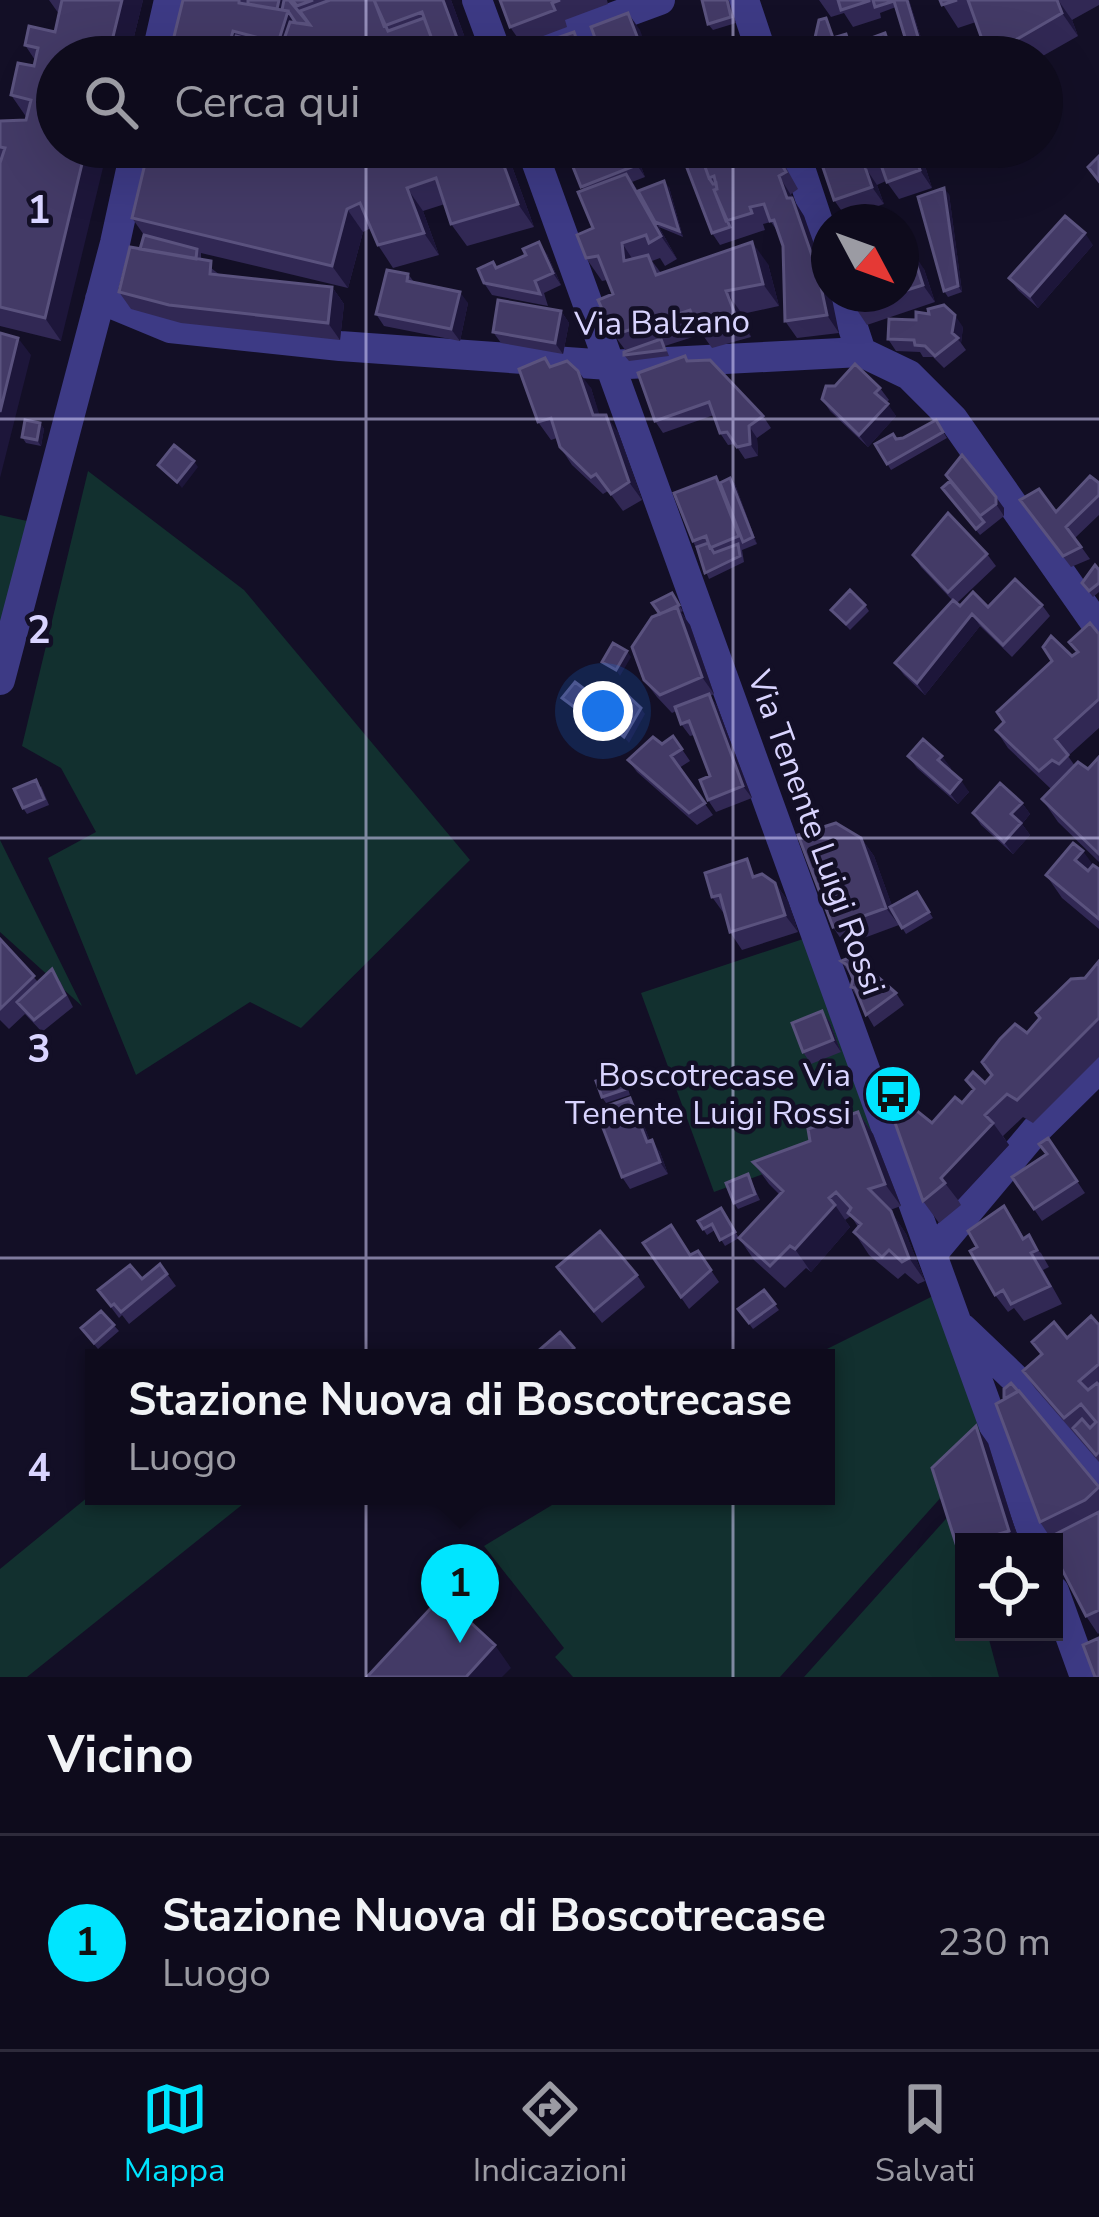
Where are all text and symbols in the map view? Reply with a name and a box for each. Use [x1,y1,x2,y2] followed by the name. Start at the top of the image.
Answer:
[36,36,1063,168] search box
[78,69,144,135] icon: search
[174,72,360,133] text: Cerca qui
[27,184,51,237] text: 1
[811,204,919,312] north arrow
[573,299,750,347] street label: Via Balzano
[27,604,51,657] text: 2
[736,663,896,1002] street label: Via Tenente Luigi Rossi
[573,681,633,741] your location
[27,1023,51,1076] text: 3
[565,1053,851,1136] place label: Boscotrecase Via Tenente Luigi Rossi
[862,1063,924,1125] bus stop icon: Boscotrecase Via Tenente Luigi Rossi
[85,1349,835,1505] popup
[128,1370,792,1431] text: Stazione Nuova di Boscotrecase
[128,1431,237,1484] text: Luogo
[27,1442,51,1495] text: 4
[955,1533,1063,1641] map controls
[955,1533,1063,1641] button: locate
[421,1544,499,1643] pin: 1
[48,1720,194,1790] text: Vicino
[162,1886,826,1947] text: Stazione Nuova di Boscotrecase
[75,1916,99,1969] text: 1
[937,1916,1051,1969] text: 230 m
[162,1947,271,2000] text: Luogo
[124,2076,225,2193] tab: Mappa
[473,2076,627,2193] tab: Indicazioni
[875,2076,975,2193] tab: Salvati

